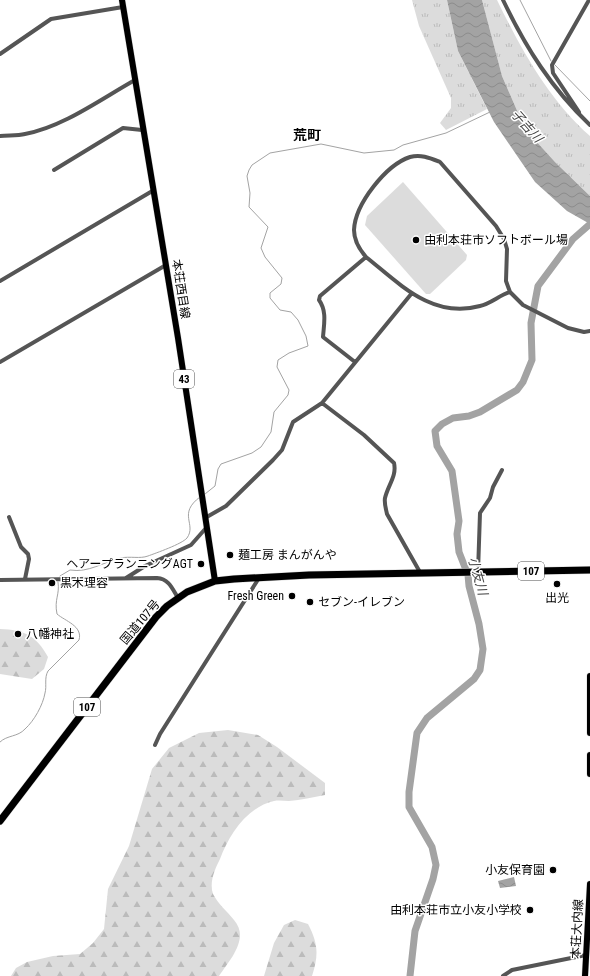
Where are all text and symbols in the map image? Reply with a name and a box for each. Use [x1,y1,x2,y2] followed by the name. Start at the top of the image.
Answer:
[508,106,547,147] water label: 子吉川
[293,127,321,143] district label: 荒町
[424,233,568,247] place label: 由利本荘市ソフトボール場
[411,235,421,245] marker: 由利本荘市ソフトボール場
[169,258,193,320] street label: 本荘西目線
[174,370,194,388] road number: 43
[238,548,337,562] place label: 麺工房 まんがんや
[225,550,235,560] marker: 麺工房 まんがんや
[465,555,491,599] water label: 小友川
[66,557,193,571] place label: ヘアープランニングAGT
[196,559,206,569] marker: ヘアープランニングAGT
[518,562,544,580] road number: 107
[60,576,108,590] place label: 黒木理容
[47,578,57,588] marker: 黒木理容
[552,579,562,589] marker: 出光
[227,589,284,603] place label: Fresh Green
[287,591,297,601] marker: Fresh Green
[545,591,569,605] place label: 出光
[318,595,405,609] place label: セブン-イレブン
[117,597,163,647] street label: 国道107号
[305,597,315,607] marker: セブン-イレブン
[26,627,74,641] place label: 八幡神社
[13,629,23,639] marker: 八幡神社
[74,698,100,716] road number: 107
[485,863,545,877] place label: 小友保育園
[548,865,558,875] marker: 小友保育園
[568,899,586,959] street label: 本荘大内線
[390,903,522,917] place label: 由利本荘市立小友小学校
[525,905,535,915] marker: 由利本荘市立小友小学校

